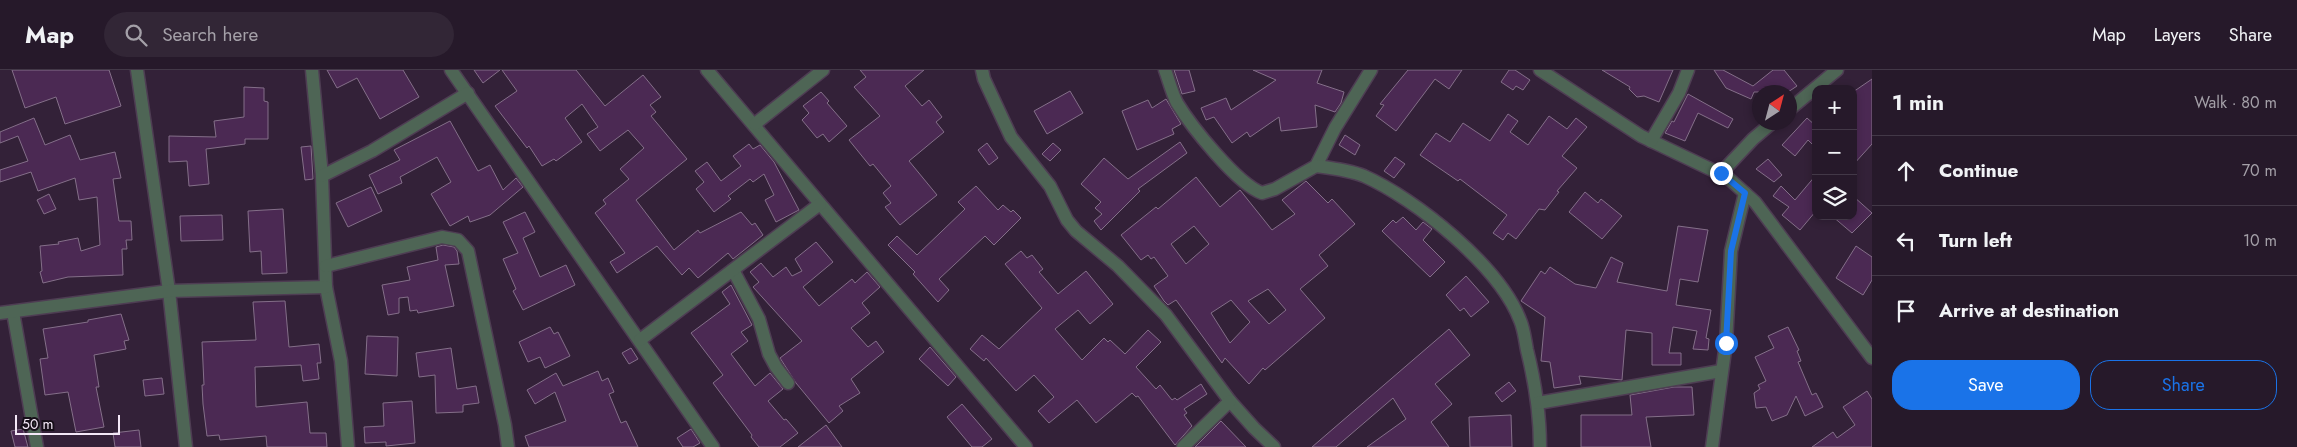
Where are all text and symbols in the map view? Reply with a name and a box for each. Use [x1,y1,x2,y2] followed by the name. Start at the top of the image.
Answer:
[104,12,454,57] search box
[25,17,74,52] text: Map
[122,21,150,49] icon: search
[162,21,258,48] text: Search here
[2092,22,2126,48] text: Map
[2154,22,2201,48] text: Layers
[2229,22,2272,48] text: Share
[1752,85,1797,130] north arrow
[1812,85,1857,220] map controls
[1812,85,1857,130] button: +
[1892,88,1944,118] text: 1 min
[2194,91,2277,114] text: Walk · 80 m
[1812,130,1857,175] button: −
[1892,157,1920,185] icon: ahead
[1939,157,2018,184] text: Continue
[2242,159,2277,182] text: 70 m
[1710,162,1733,185] route end
[1812,175,1857,220] button: layers
[1892,227,1920,255] icon: left
[1939,227,2012,254] text: Turn left
[2243,229,2277,252] text: 10 m
[1892,297,1920,325] icon: arrive
[1939,297,2119,324] text: Arrive at destination
[1715,332,1738,355] route start
[1892,360,2080,410] button: Save
[2090,360,2277,410] button: Share
[15,412,120,435] scale bar
[22,414,53,434] text: 50 m

